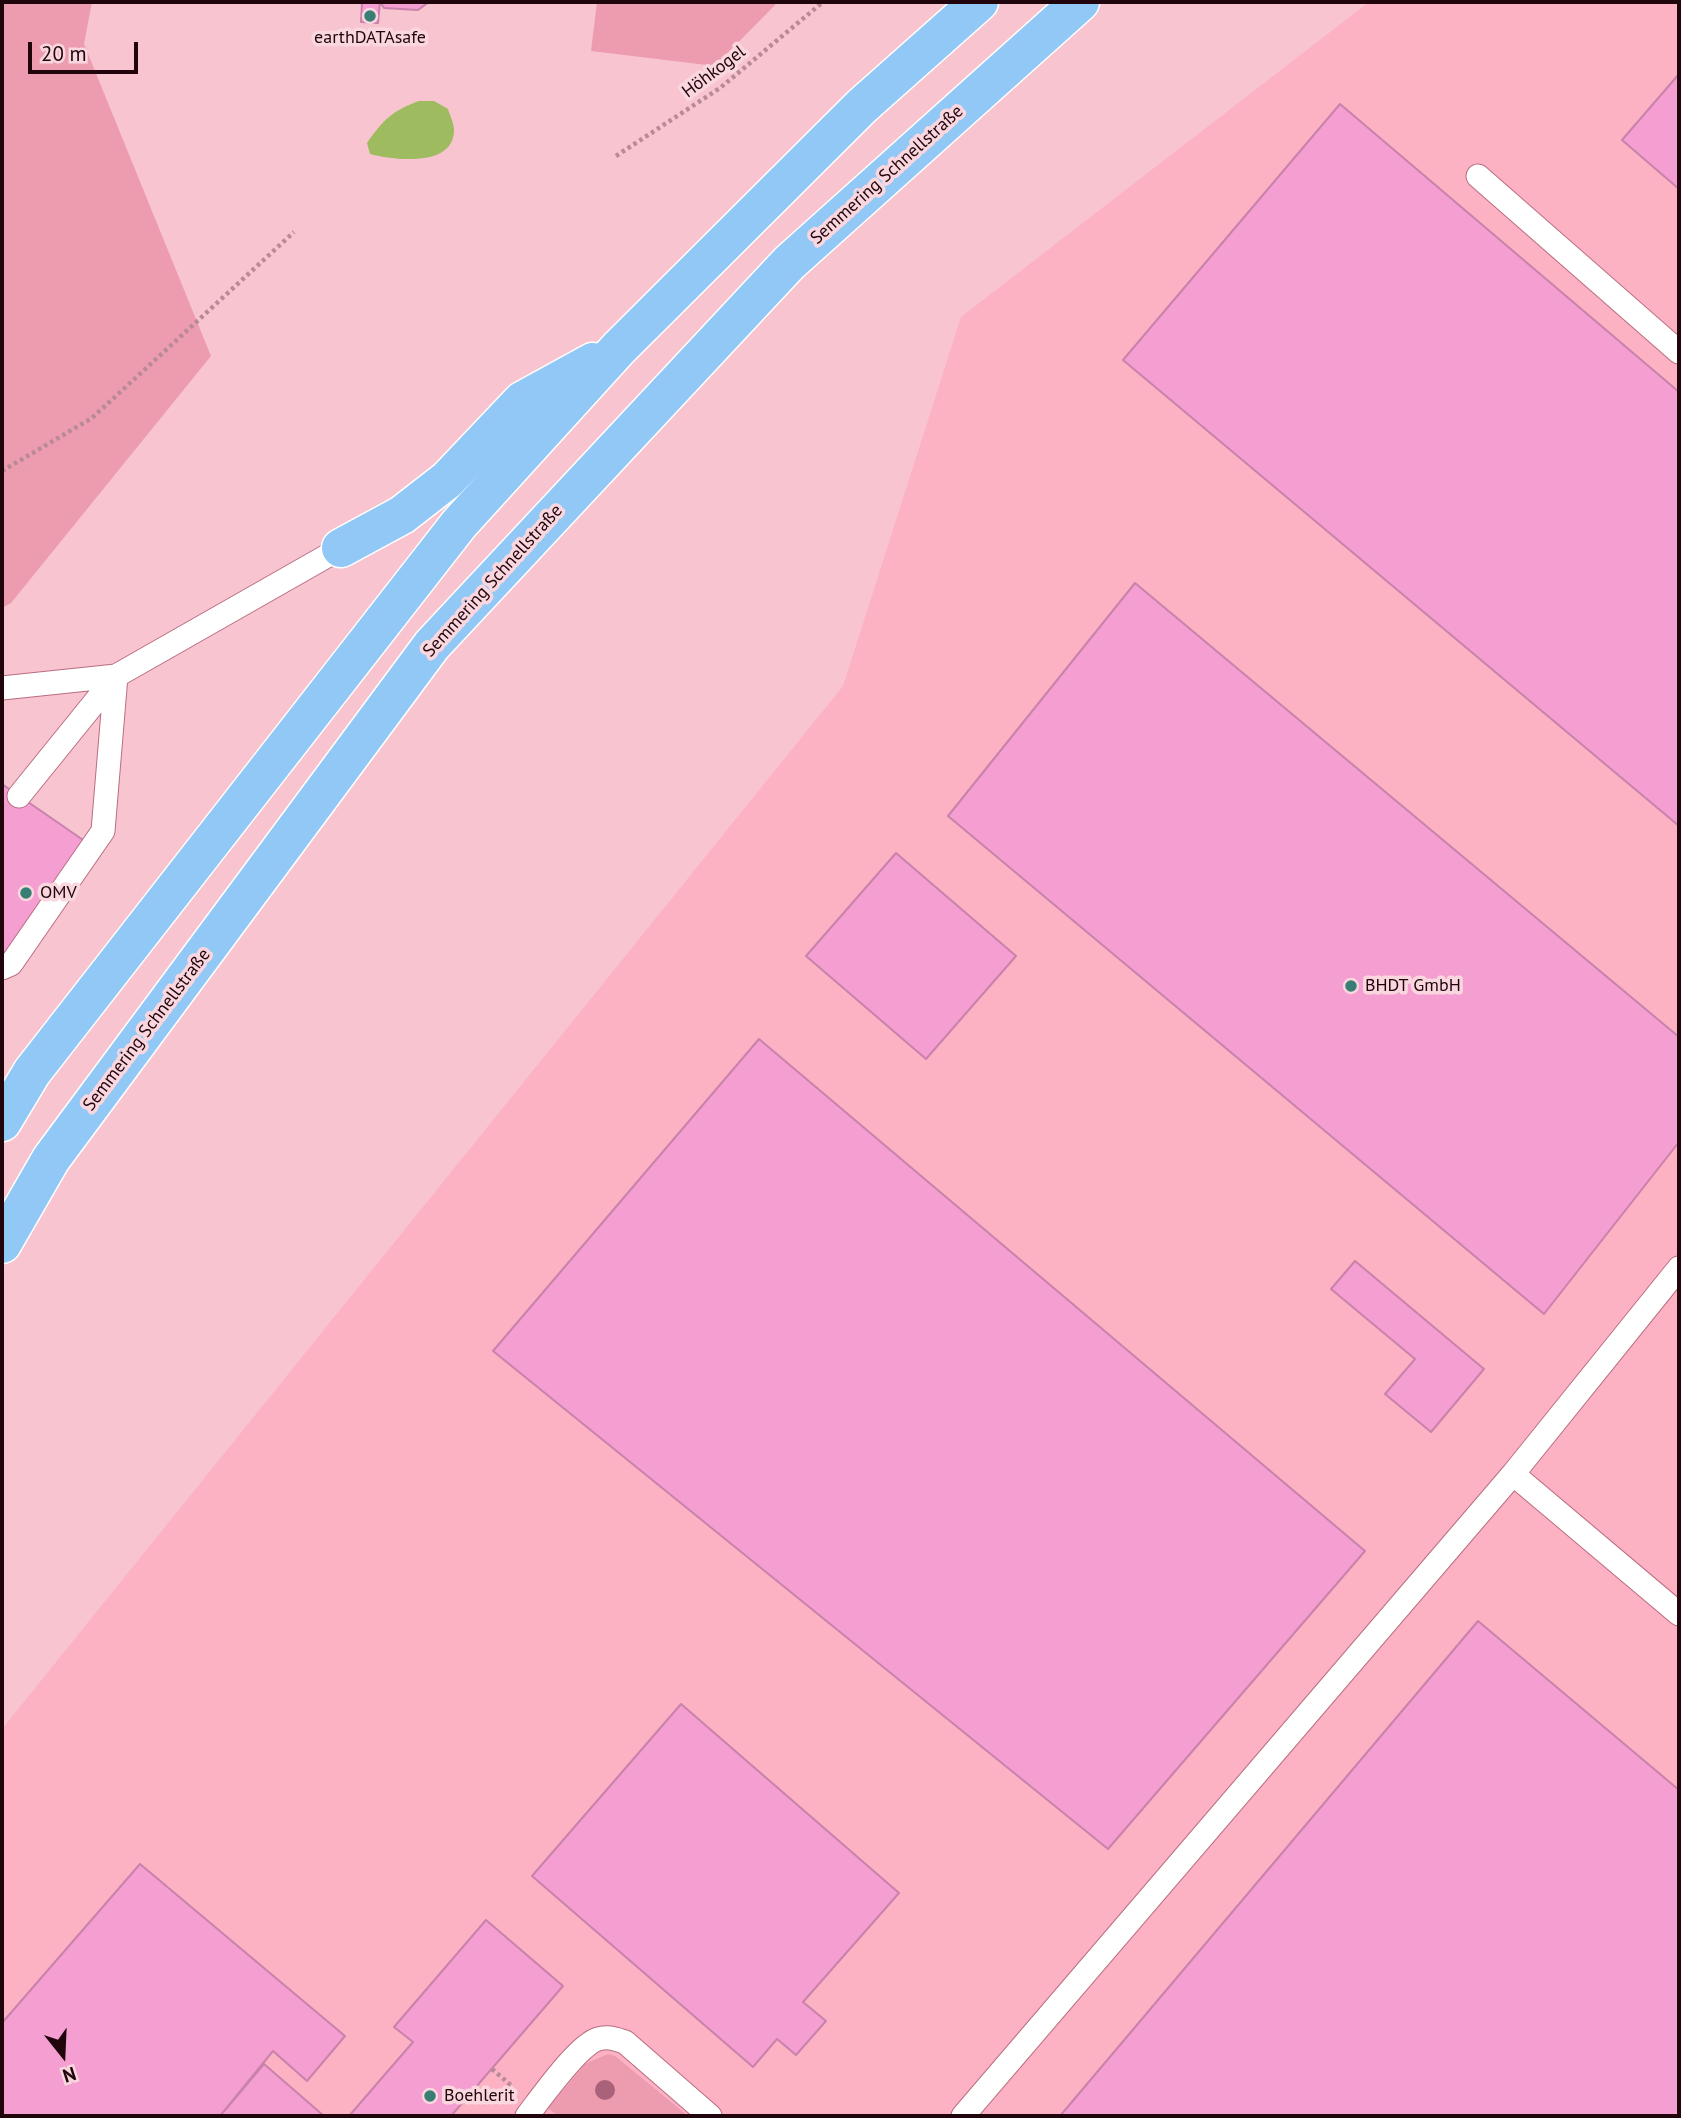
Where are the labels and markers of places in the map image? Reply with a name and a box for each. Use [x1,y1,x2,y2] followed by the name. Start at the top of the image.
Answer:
[362,8,378,24] marker: earthDATAsafe
[314,27,426,49] place label: earthDATAsafe
[40,882,77,904] place label: OMV
[18,885,34,901] marker: OMV
[1365,975,1461,997] place label: BHDT GmbH
[1343,978,1359,994] marker: BHDT GmbH
[444,2085,515,2107] place label: Boehlerit
[422,2088,438,2104] marker: Boehlerit

